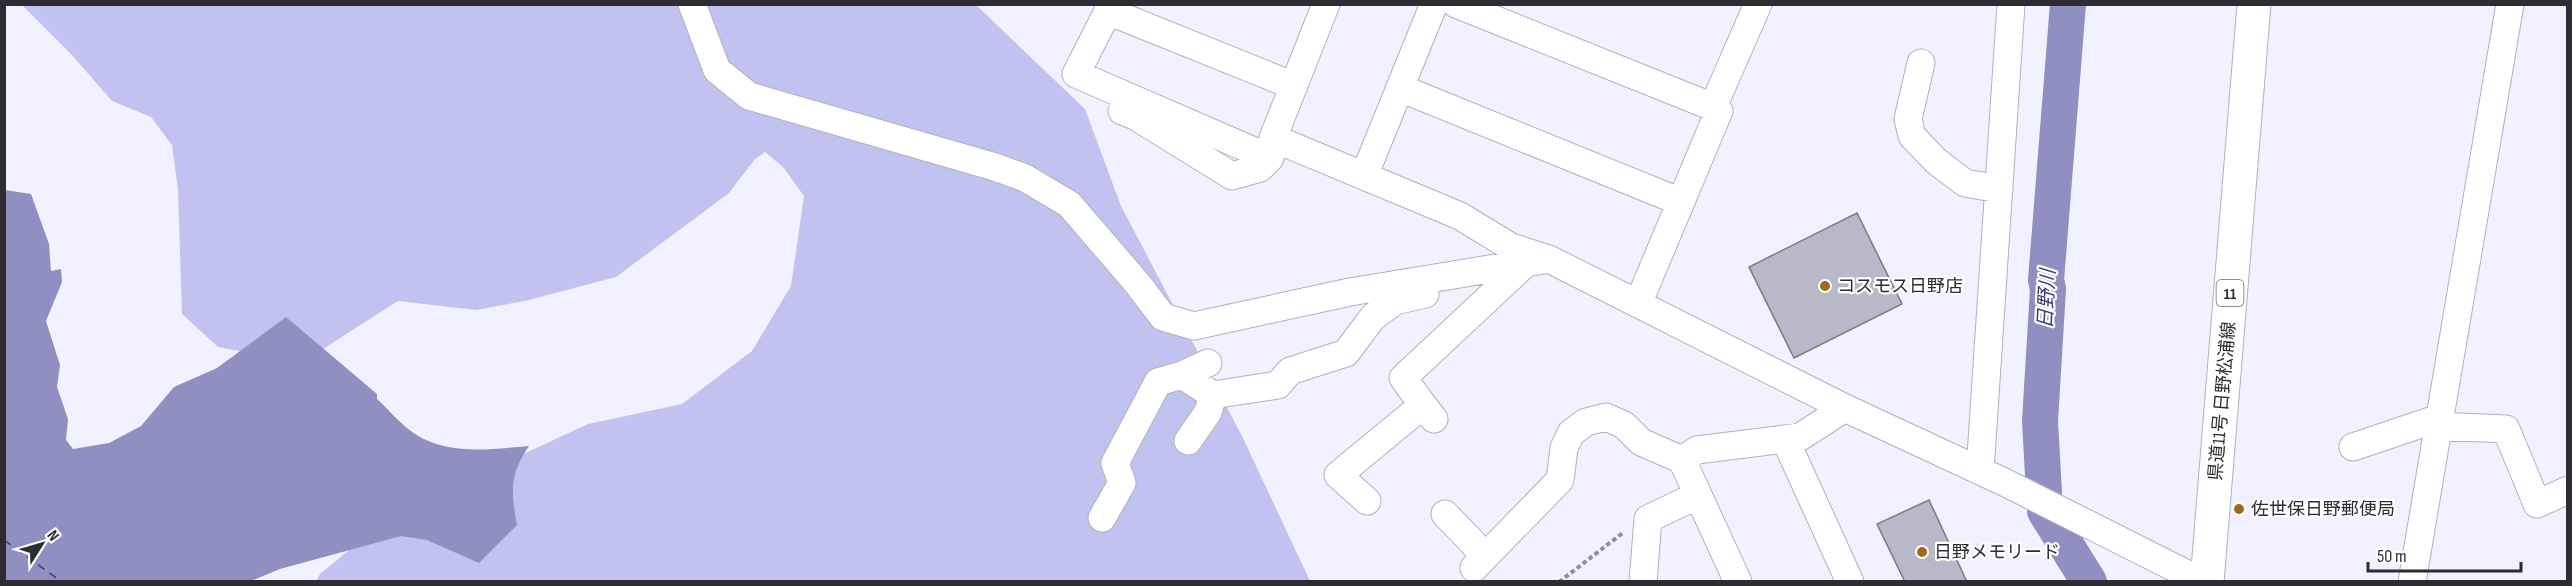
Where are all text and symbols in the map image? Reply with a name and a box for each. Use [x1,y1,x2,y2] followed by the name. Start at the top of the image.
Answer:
[2033,266,2061,330] water label: 日野川
[1837,276,1963,297] place label: コスモス日野店
[1818,279,1832,293] marker: コスモス日野店
[2216,280,2244,306] road number: 11
[2205,321,2240,481] street label: 県道11号 日野松浦線
[2251,499,2395,520] place label: 佐世保日野郵便局
[2232,502,2246,516] marker: 佐世保日野郵便局
[12,514,72,574] north arrow
[43,527,63,545] text: N
[2368,535,2521,573] scale bar
[1934,542,2060,563] place label: 日野メモリード
[1915,545,1929,559] marker: 日野メモリード
[2377,546,2407,567] text: 50 m

